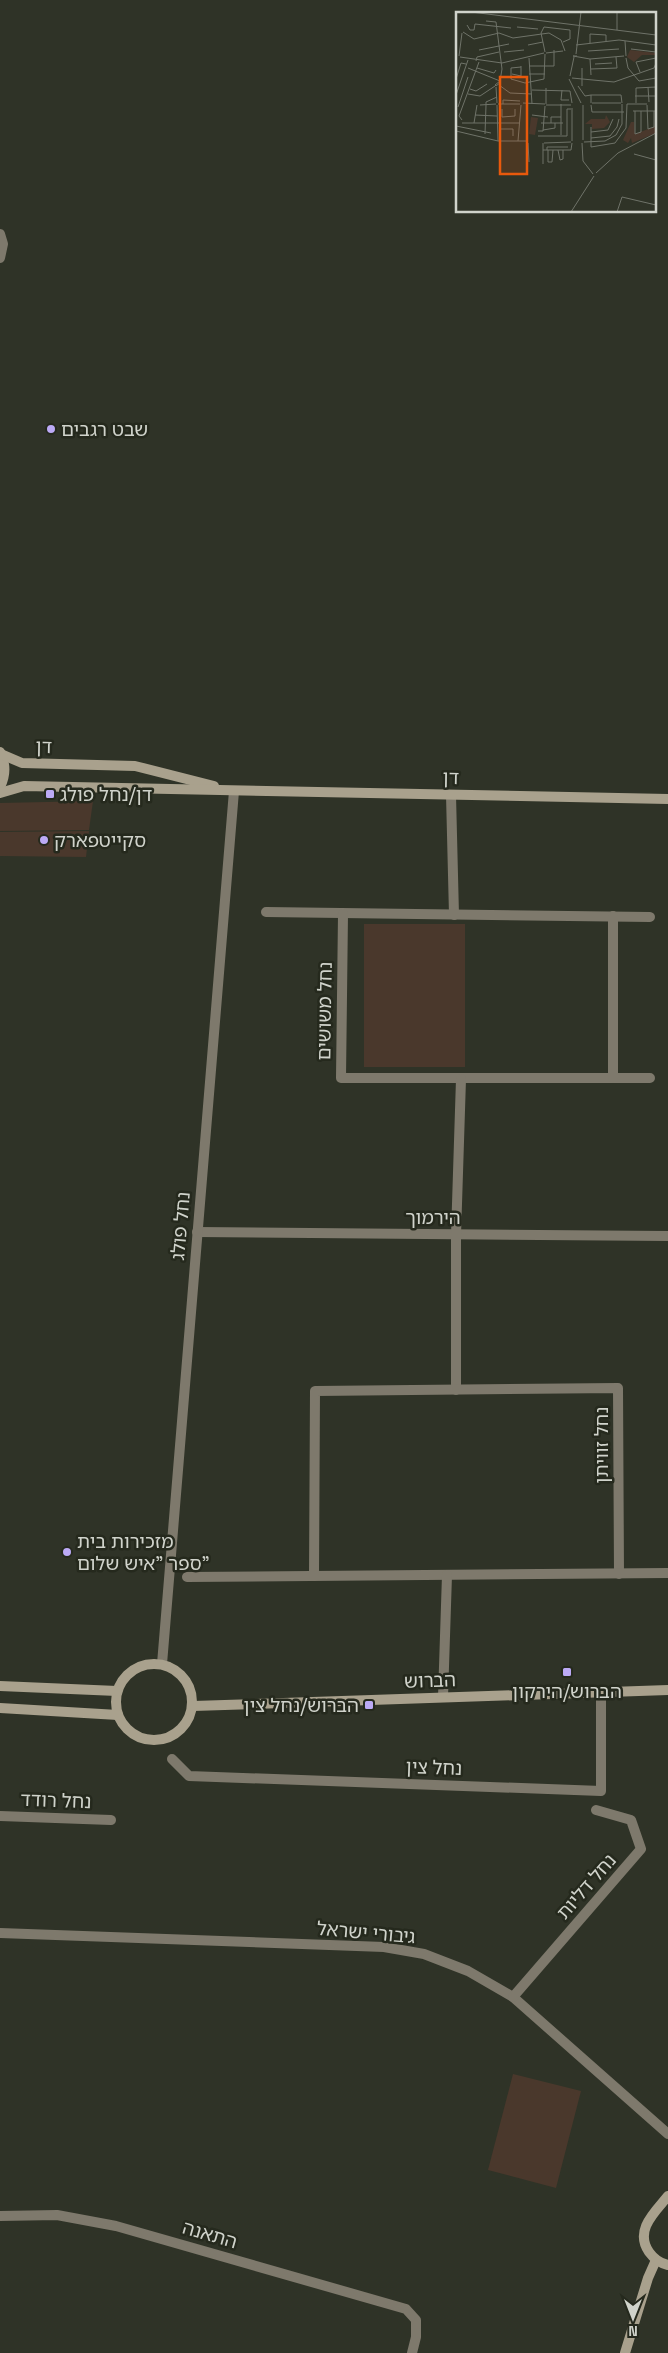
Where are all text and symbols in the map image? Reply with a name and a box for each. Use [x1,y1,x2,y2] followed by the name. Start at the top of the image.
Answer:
[456,12,656,212] inset map
[61,417,148,442] place label: שבט רגבים
[45,423,57,435] marker: שבט רגבים
[35,734,52,759] street label: דן
[442,765,459,790] street label: דן
[60,782,152,807] place label: דן/נחל פולג
[44,788,56,800] marker: דן/נחל פולג
[54,828,146,853] place label: סקייטפארק
[38,834,50,846] marker: סקייטפארק
[311,961,338,1061] street label: נחל משושים
[165,1191,196,1261] street label: נחל פולג
[405,1205,461,1230] street label: הירמוך
[589,1407,614,1483] street label: נחל זוויתן
[77,1529,210,1576] place label: מזכירות בית ספר "איש שלום"
[61,1546,73,1558] marker: מזכירות בית ספר "איש שלום"
[561,1666,573,1678] marker: הברוש/הירקון
[404,1667,456,1694] street label: הברוש
[512,1679,622,1704] place label: הברוש/הירקון
[244,1693,359,1718] place label: הברוש/נחל צין
[363,1699,375,1711] marker: הברוש/נחל צין
[405,1754,463,1781] street label: נחל צין
[20,1787,92,1814] street label: נחל רודד
[551,1848,622,1924] street label: נחל דליות
[316,1916,416,1949] street label: גיבורי ישראל
[179,2215,240,2254] street label: התאנה
[608,2293,658,2343] north arrow
[628,2322,638,2340] text: N

